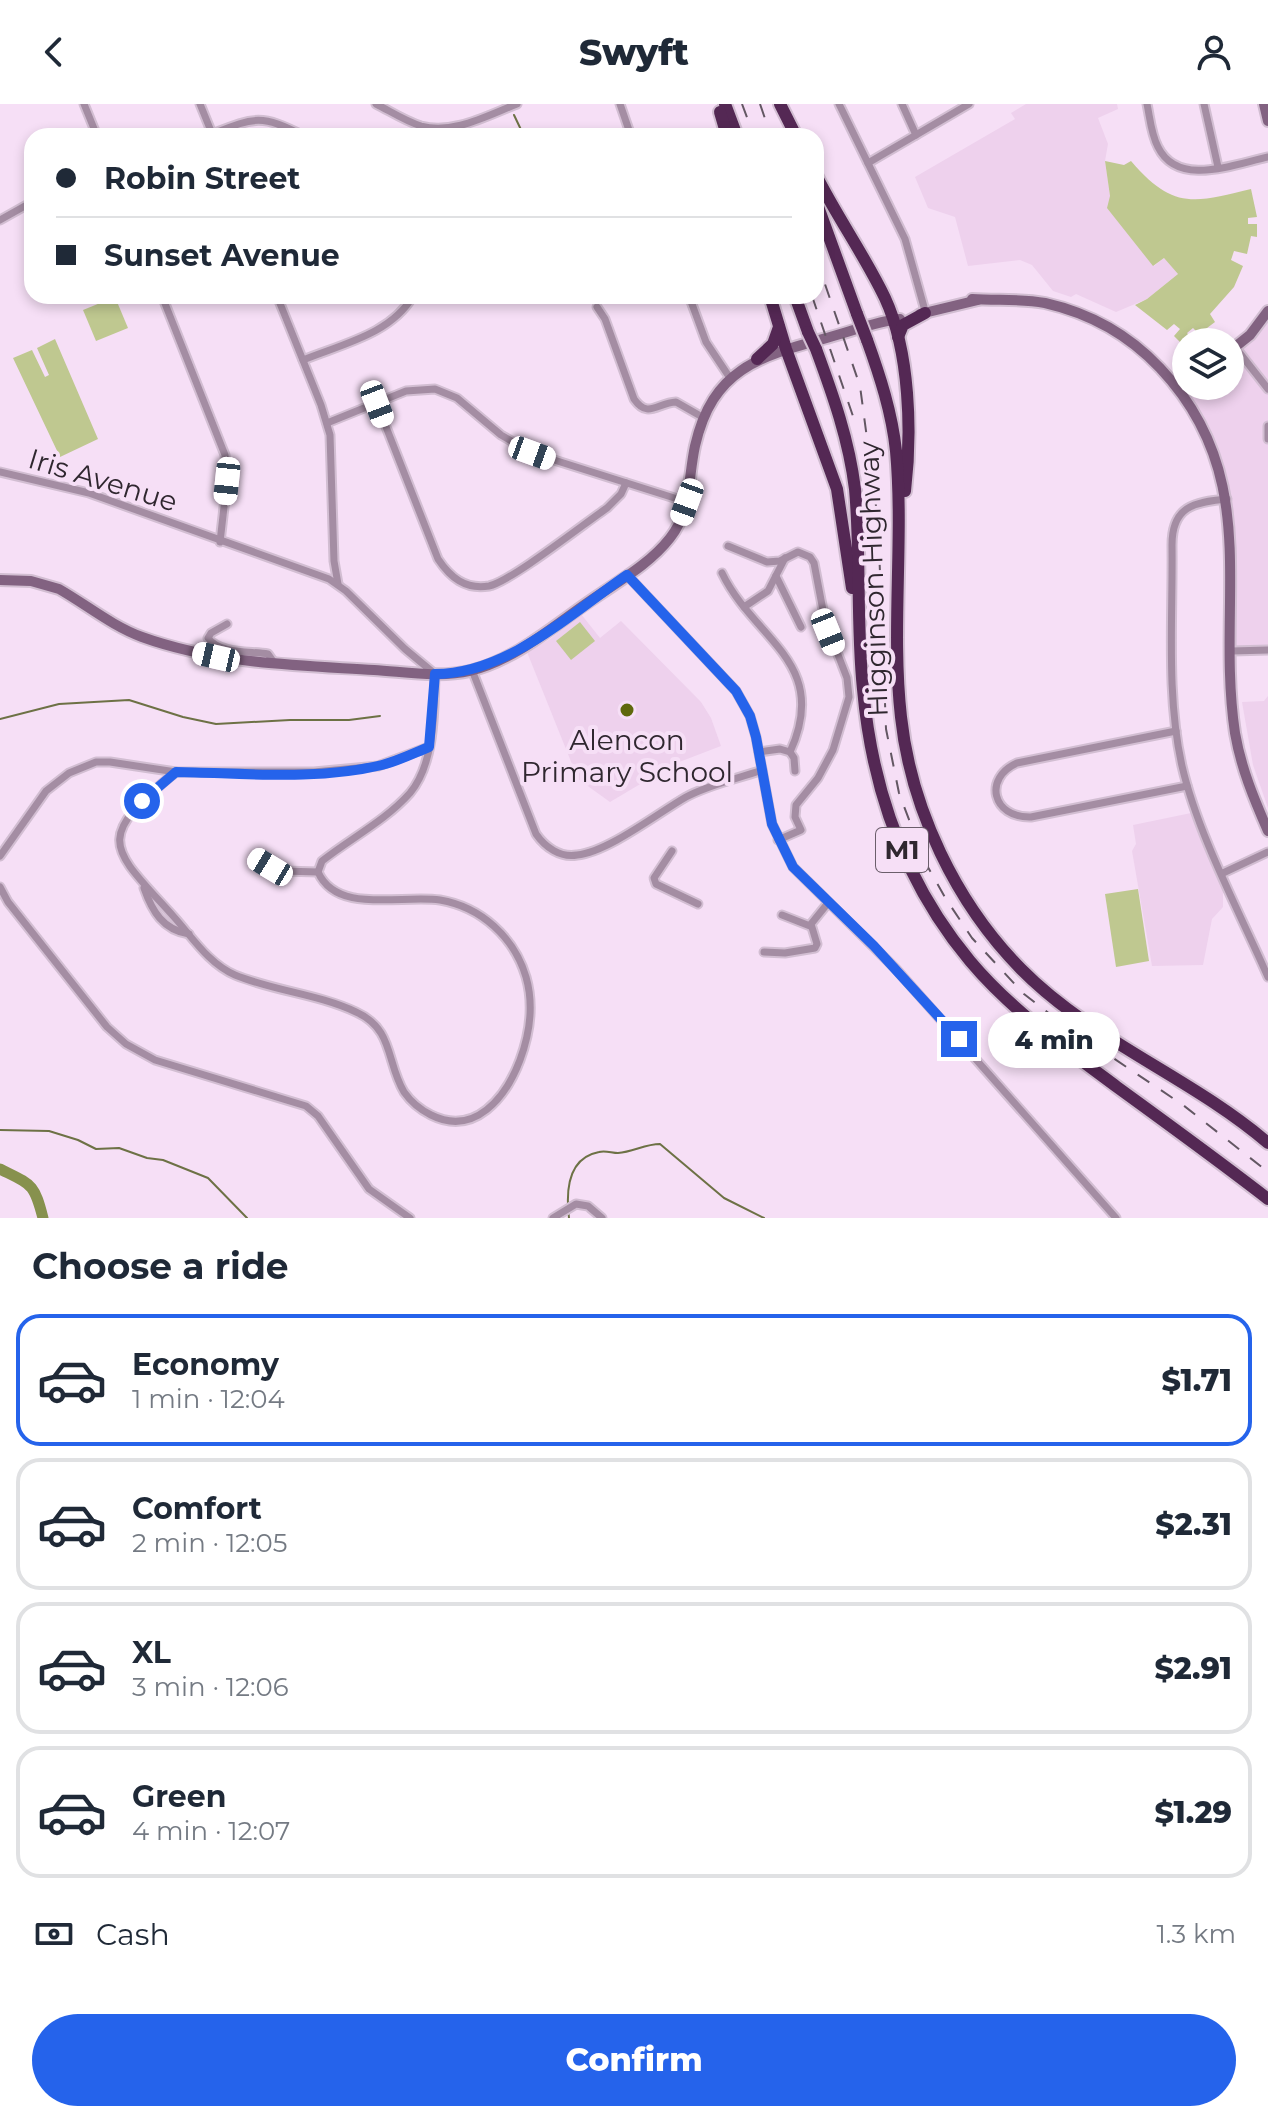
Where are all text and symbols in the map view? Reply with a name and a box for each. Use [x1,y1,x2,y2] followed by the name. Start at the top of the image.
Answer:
[32,30,76,74] icon: back
[579,30,689,74] text: Swyft
[1192,30,1236,74] icon: person
[104,160,300,197] text: Robin Street
[104,237,340,274] text: Sunset Avenue
[1172,328,1244,400] map controls
[1172,328,1244,400] button: layers
[357,377,397,431] car
[505,434,559,472] car
[851,440,895,717] street label: Higginson Highway
[25,441,181,519] street label: Iris Avenue
[213,456,241,506] car
[668,475,706,529] car
[808,605,848,659] car
[190,640,242,674] car
[618,701,636,719] marker: Alencon Primary School
[521,723,733,789] place label: Alencon Primary School
[124,783,160,819] route start
[876,828,928,872] road number: M1
[243,844,297,890] car
[987,1011,1119,1067] callout: 4 min
[941,1021,977,1057] route end
[1014,1024,1094,1056] text: 4 min
[32,1244,289,1288] text: Choose a ride
[36,1344,108,1416] icon: car
[132,1346,279,1383] text: Economy
[1161,1362,1232,1399] text: $1.71
[132,1383,285,1415] text: 1 min · 12:04
[36,1488,108,1560] icon: car
[132,1490,262,1527] text: Comfort
[1155,1506,1232,1543] text: $2.31
[132,1527,288,1559] text: 2 min · 12:05
[36,1632,108,1704] icon: car
[132,1634,171,1671] text: XL
[1154,1650,1232,1687] text: $2.91
[132,1671,289,1703] text: 3 min · 12:06
[36,1776,108,1848] icon: car
[132,1778,226,1815] text: Green
[1155,1794,1232,1831] text: $1.29
[132,1815,290,1847] text: 4 min · 12:07
[32,1912,76,1956] icon: cash
[96,1916,170,1953] text: Cash
[1156,1918,1236,1950] text: 1.3 km
[32,2014,1236,2106] button: Confirm

